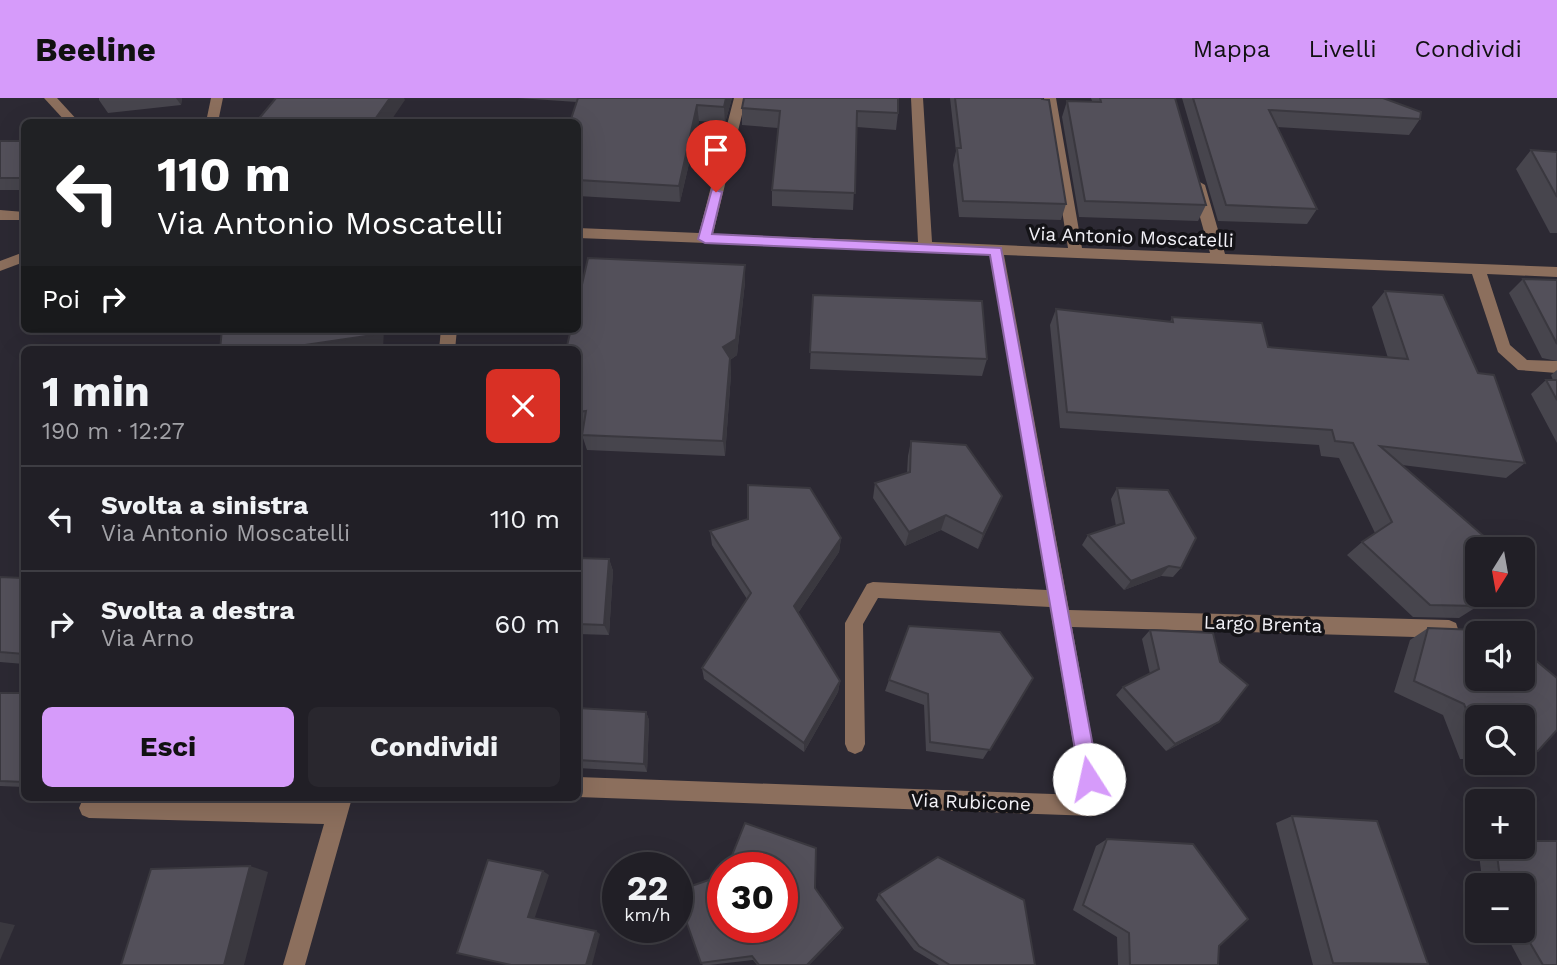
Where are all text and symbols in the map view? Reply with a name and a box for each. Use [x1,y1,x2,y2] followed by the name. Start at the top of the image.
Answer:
[35,30,156,69] text: Beeline
[1193,35,1270,63] text: Mappa
[1308,35,1377,63] text: Livelli
[1415,35,1522,63] text: Condividi
[686,120,746,192] pin
[697,131,735,169] icon: arrive
[157,145,291,203] text: 110 m
[42,147,133,238] icon: left
[157,204,504,242] text: Via Antonio Moscatelli
[1028,222,1234,252] street label: Via Antonio Moscatelli
[94,280,132,318] icon: right
[42,284,80,314] text: Poi
[42,367,150,416] text: 1 min
[486,369,560,443] button: close
[42,418,185,445] text: 190 m · 12:27
[101,490,308,520] text: Svolta a sinistra
[42,500,80,538] icon: left
[490,504,560,534] text: 110 m
[101,520,350,547] text: Via Antonio Moscatelli
[1465,537,1535,607] north arrow
[1465,537,1535,943] map controls
[101,595,294,625] text: Svolta a destra
[42,605,80,643] icon: right
[494,609,560,639] text: 60 m
[1203,610,1323,638] street label: Largo Brenta
[1465,621,1535,691] button: sound
[101,625,194,652] text: Via Arno
[1465,705,1535,775] button: search
[42,707,294,787] button: Esci
[308,707,560,787] button: Condividi
[1052,742,1126,816] position arrow
[911,788,1031,816] street label: Via Rubicone
[1465,789,1535,859] button: +
[707,852,798,943] speed limit sign: 30
[627,867,668,909] text: 22
[1465,873,1535,943] button: −
[624,904,671,925] text: km/h

